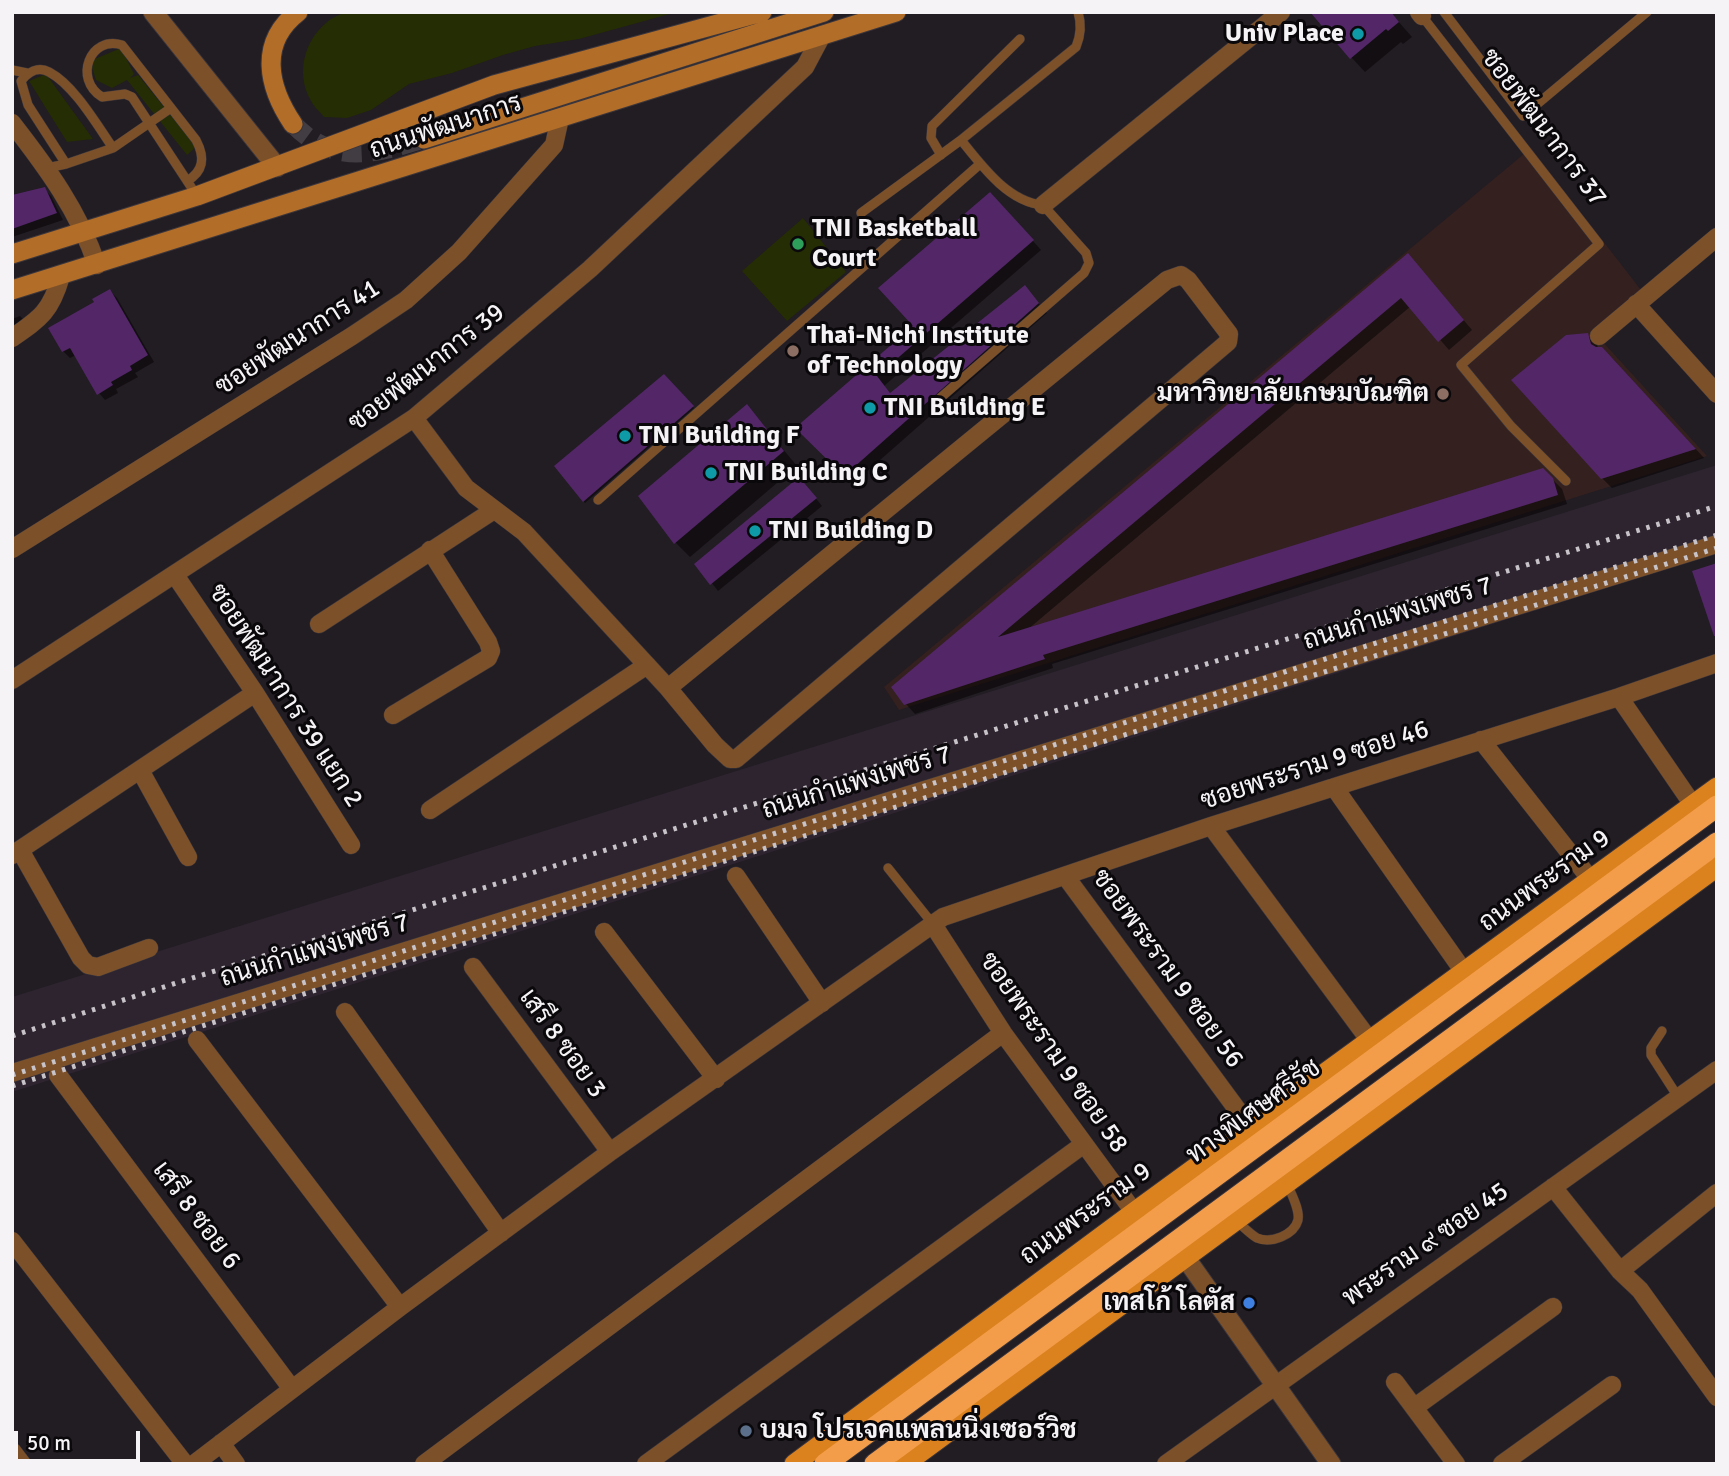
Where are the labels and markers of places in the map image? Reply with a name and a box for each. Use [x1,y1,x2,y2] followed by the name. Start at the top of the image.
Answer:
[1225,18,1344,50] place label: Univ Place
[1350,26,1366,42] marker: Univ Place
[812,213,977,274] place label: TNI Basketball Court
[790,236,806,252] marker: TNI Basketball Court
[807,320,1029,382] place label: Thai-Nichi Institute of Technology
[785,343,801,359] marker: Thai-Nichi Institute of Technology
[1157,378,1429,410] place label: มหาวิทยาลัยเกษมบัณฑิต
[1435,386,1451,402] marker: มหาวิทยาลัยเกษมบัณฑิต
[884,392,1046,424] place label: TNI Building E
[862,400,878,416] marker: TNI Building E
[639,420,800,452] place label: TNI Building F
[617,428,633,444] marker: TNI Building F
[725,457,888,489] place label: TNI Building C
[703,465,719,481] marker: TNI Building C
[769,515,933,547] place label: TNI Building D
[747,523,763,539] marker: TNI Building D
[1103,1287,1235,1319] place label: เทสโก้ โลตัส
[1241,1295,1257,1311] marker: เทสโก้ โลตัส
[760,1415,1077,1447] place label: บมจ โปรเจคแพลนนิ่งเซอร์วิช
[738,1423,754,1439] marker: บมจ โปรเจคแพลนนิ่งเซอร์วิช

